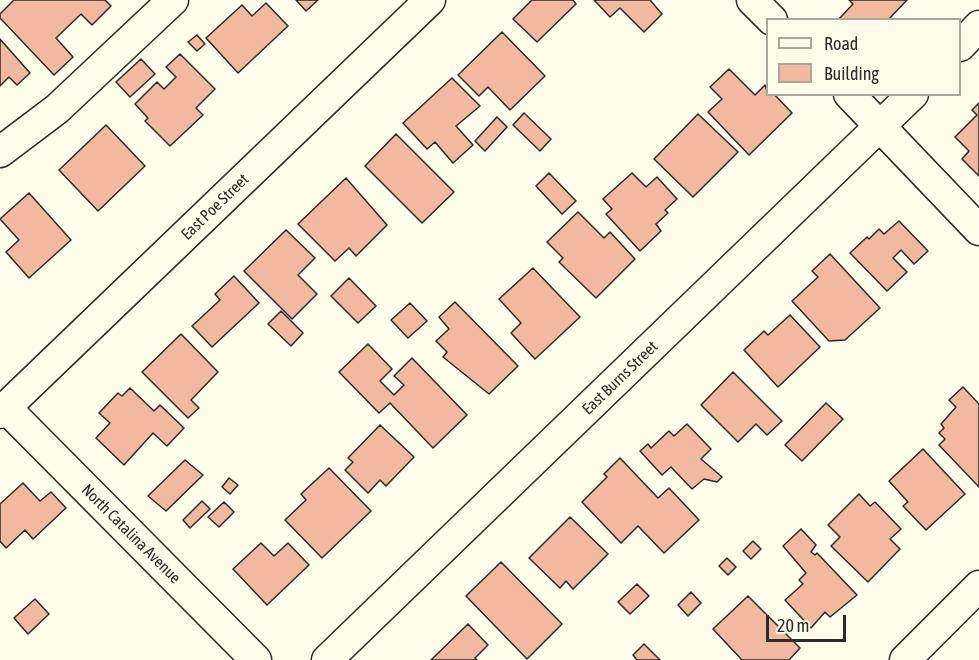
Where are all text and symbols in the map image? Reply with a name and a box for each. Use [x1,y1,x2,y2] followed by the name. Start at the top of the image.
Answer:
[766,18,961,96] legend
[824,33,858,54] text: Road
[824,63,879,84] text: Building
[177,170,253,244] street label: East Poe Street
[578,337,662,419] street label: East Burns Street
[77,480,185,588] street label: North Catalina Avenue
[769,603,848,641] scale bar
[777,615,809,636] text: 20 m

